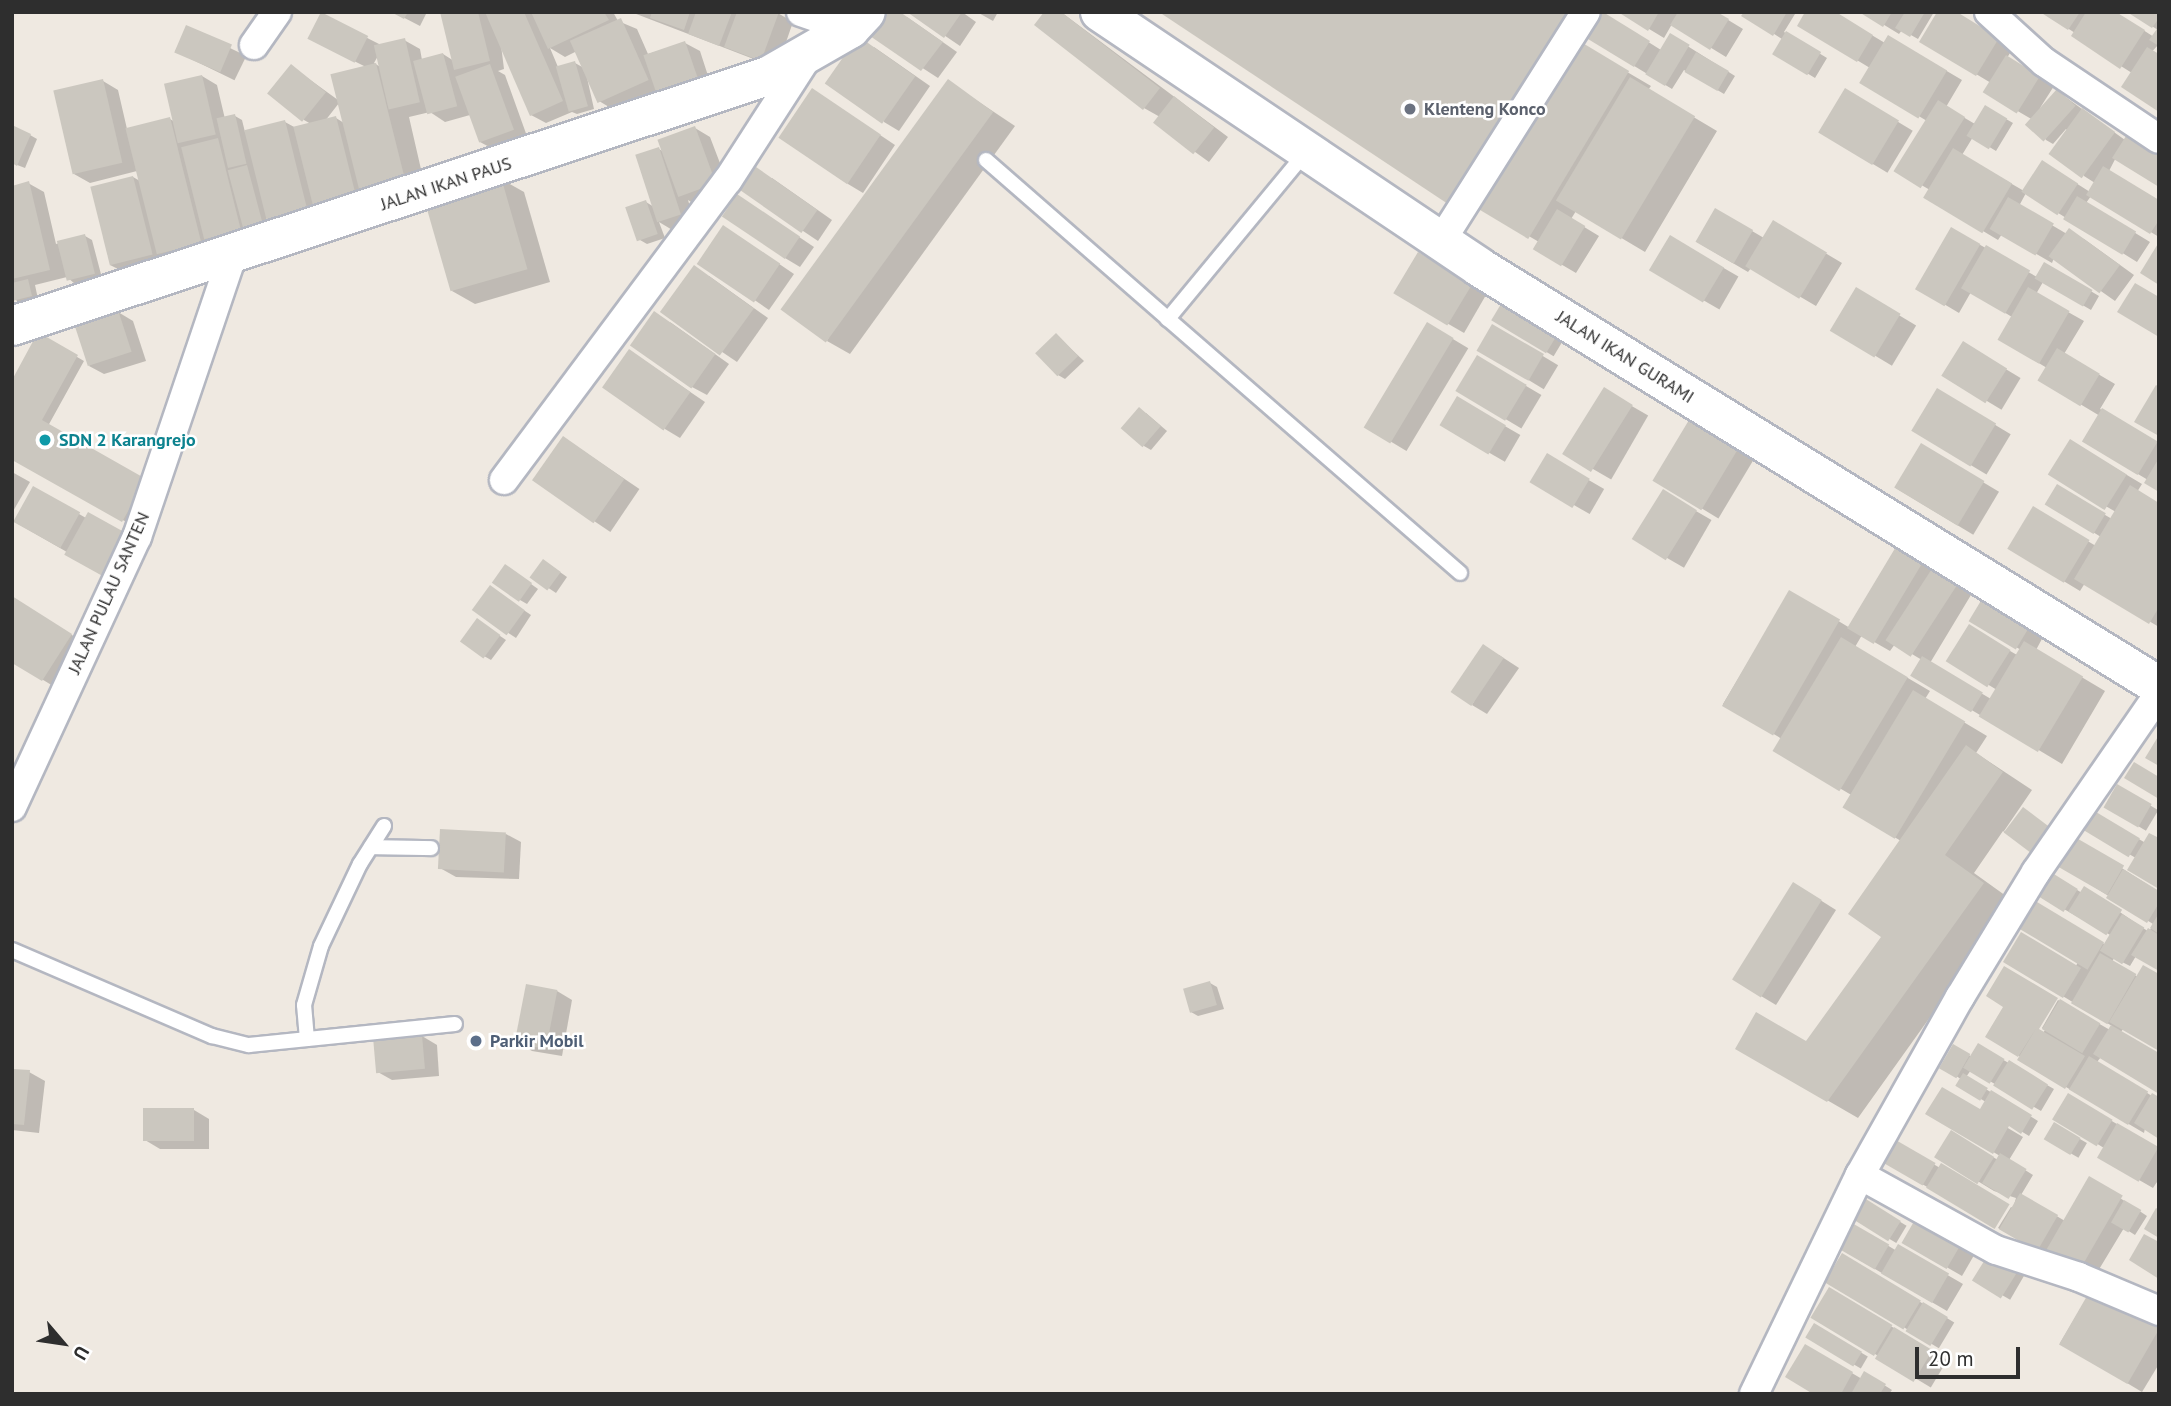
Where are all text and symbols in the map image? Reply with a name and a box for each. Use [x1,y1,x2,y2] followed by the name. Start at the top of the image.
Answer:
[1424,98,1546,120] place label: Klenteng Konco
[1402,101,1418,117] marker: Klenteng Konco
[378,153,514,215] street label: JALAN IKAN PAUS
[1552,306,1698,408] street label: JALAN IKAN GURAMI
[59,429,196,451] place label: SDN 2 Karangrejo
[37,432,53,448] marker: SDN 2 Karangrejo
[64,509,154,677] street label: JALAN PULAU SANTEN
[490,1030,583,1052] place label: Parkir Mobil
[468,1033,484,1049] marker: Parkir Mobil
[28,1308,98,1378] north arrow
[1919,1332,2024,1376] scale bar
[68,1342,95,1364] text: U
[1928,1345,1974,1372] text: 20 m

